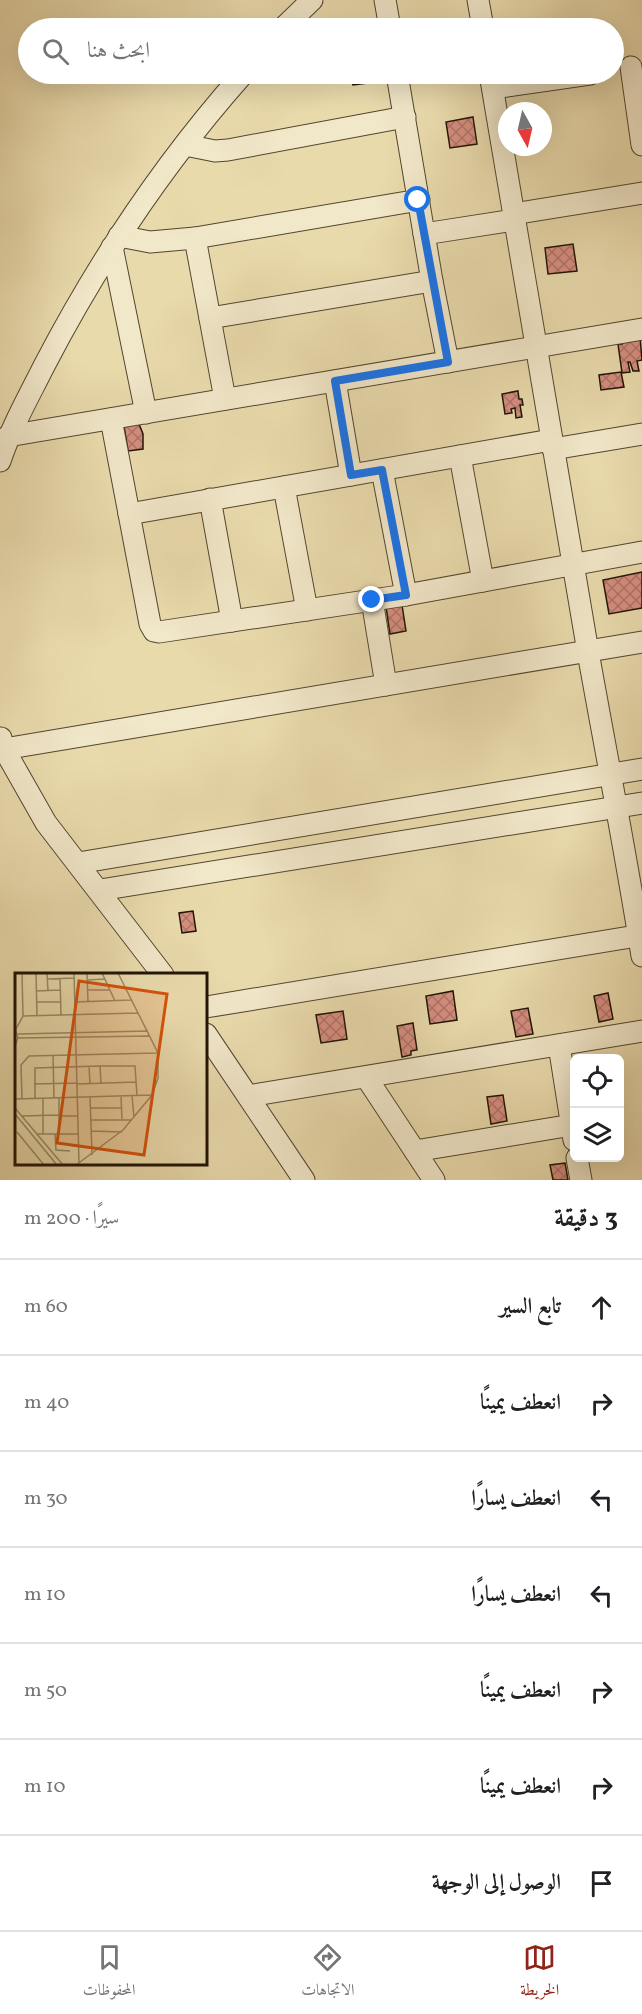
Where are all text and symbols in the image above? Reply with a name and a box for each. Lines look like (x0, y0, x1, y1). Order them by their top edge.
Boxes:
search box (18, 18, 624, 84)
icon: search (39, 35, 72, 68)
text: ابحث هنا (87, 36, 150, 67)
north arrow (498, 102, 552, 156)
route start (404, 186, 430, 212)
route end (358, 586, 384, 612)
inset map (15, 973, 207, 1165)
map controls (570, 1054, 624, 1162)
button: locate (570, 1054, 624, 1108)
button: layers (570, 1108, 624, 1162)
text: 3 دقيقة (554, 1201, 618, 1237)
text: سيرًا · 200 m (24, 1205, 119, 1233)
icon: ahead (585, 1291, 618, 1324)
text: تابع السير (499, 1292, 561, 1323)
text: 60 m (24, 1293, 68, 1321)
icon: right (585, 1387, 618, 1420)
text: انعطف يمينًا (480, 1388, 561, 1419)
text: 40 m (24, 1389, 69, 1417)
icon: left (585, 1483, 618, 1516)
text: انعطف يسارًا (471, 1484, 561, 1515)
text: 30 m (24, 1485, 68, 1513)
icon: left (585, 1579, 618, 1612)
text: انعطف يسارًا (471, 1580, 561, 1611)
text: 10 m (24, 1581, 65, 1609)
icon: right (585, 1675, 618, 1708)
text: انعطف يمينًا (480, 1676, 561, 1707)
text: 50 m (24, 1677, 67, 1705)
icon: right (585, 1771, 618, 1804)
text: انعطف يمينًا (480, 1772, 561, 1803)
text: 10 m (24, 1773, 65, 1801)
icon: arrive (585, 1867, 618, 1900)
text: الوصول إلى الوجهة (432, 1868, 561, 1899)
tab: المحفوظات (83, 1941, 136, 2005)
tab: الاتجاهات (301, 1941, 355, 2005)
tab: الخريطة (520, 1941, 559, 2005)

